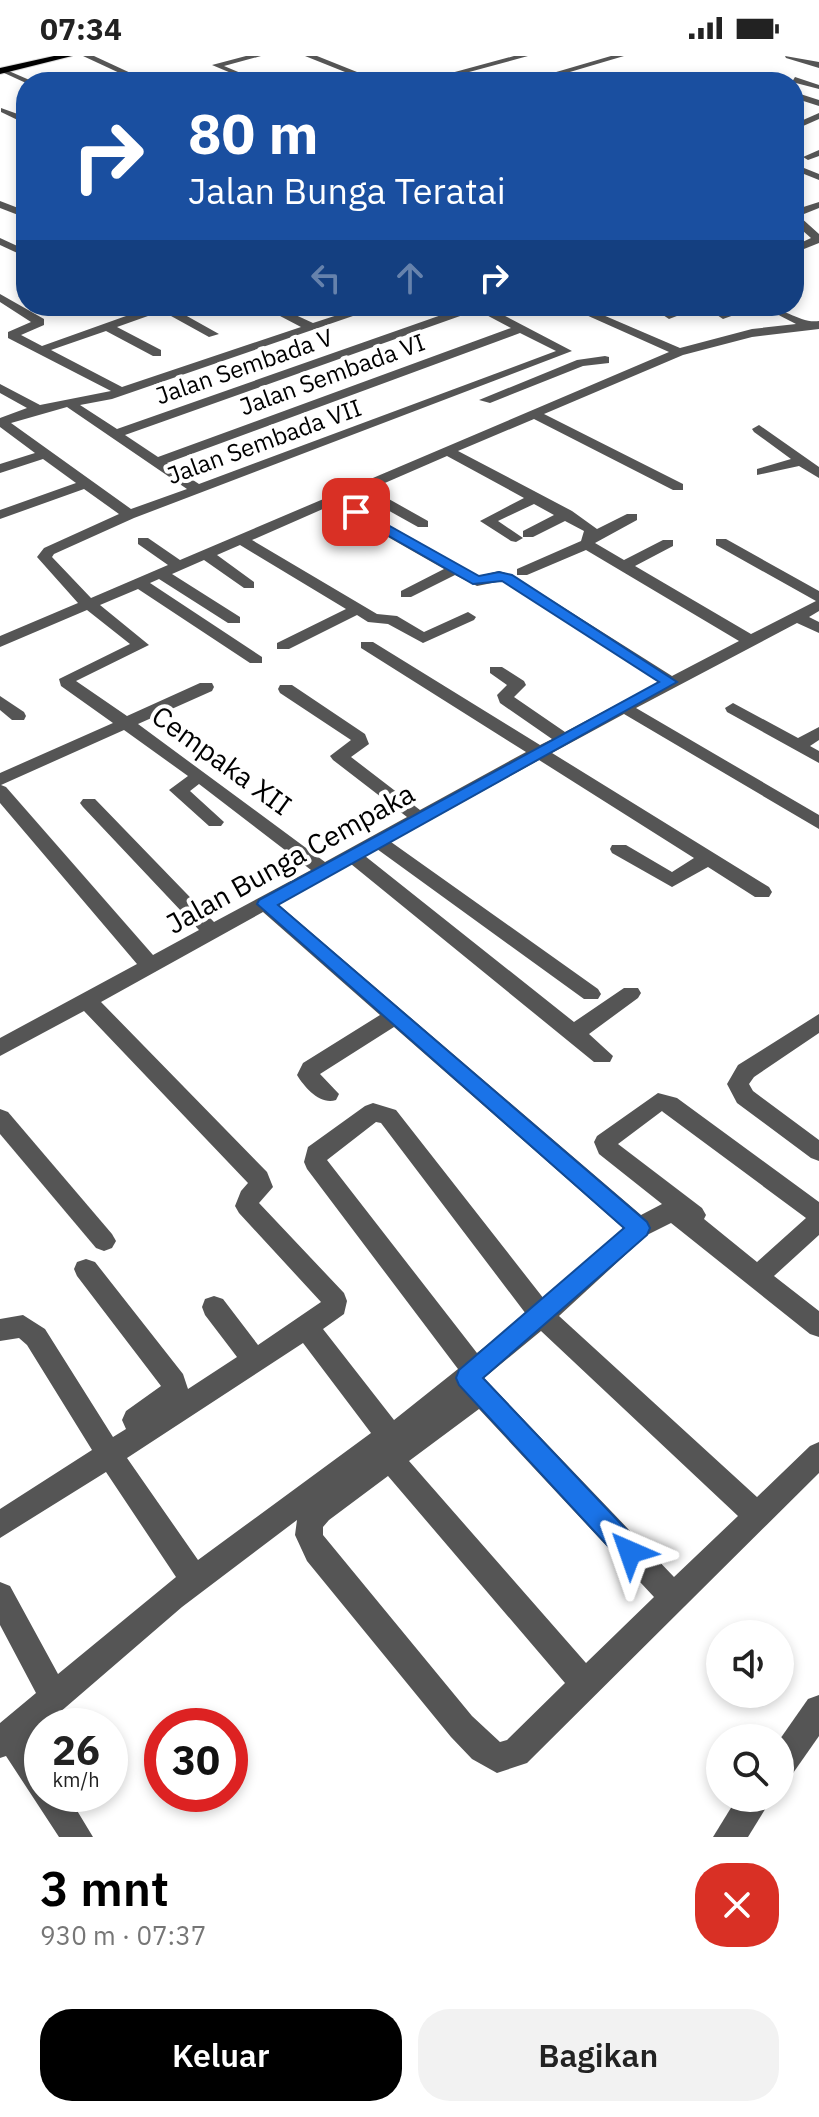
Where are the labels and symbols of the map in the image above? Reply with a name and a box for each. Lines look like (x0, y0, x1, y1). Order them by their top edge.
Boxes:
street label: Jalan Sembada V (151, 321, 337, 411)
street label: Jalan Sembada VI (235, 326, 429, 422)
street label: Jalan Sembada VII (162, 391, 366, 491)
pin (322, 478, 390, 546)
street label: Cempaka XII (145, 697, 299, 823)
street label: Jalan Bunga Cempaka (159, 774, 421, 942)
position arrow (588, 1510, 672, 1594)
speed limit sign: 30 (144, 1708, 248, 1812)

